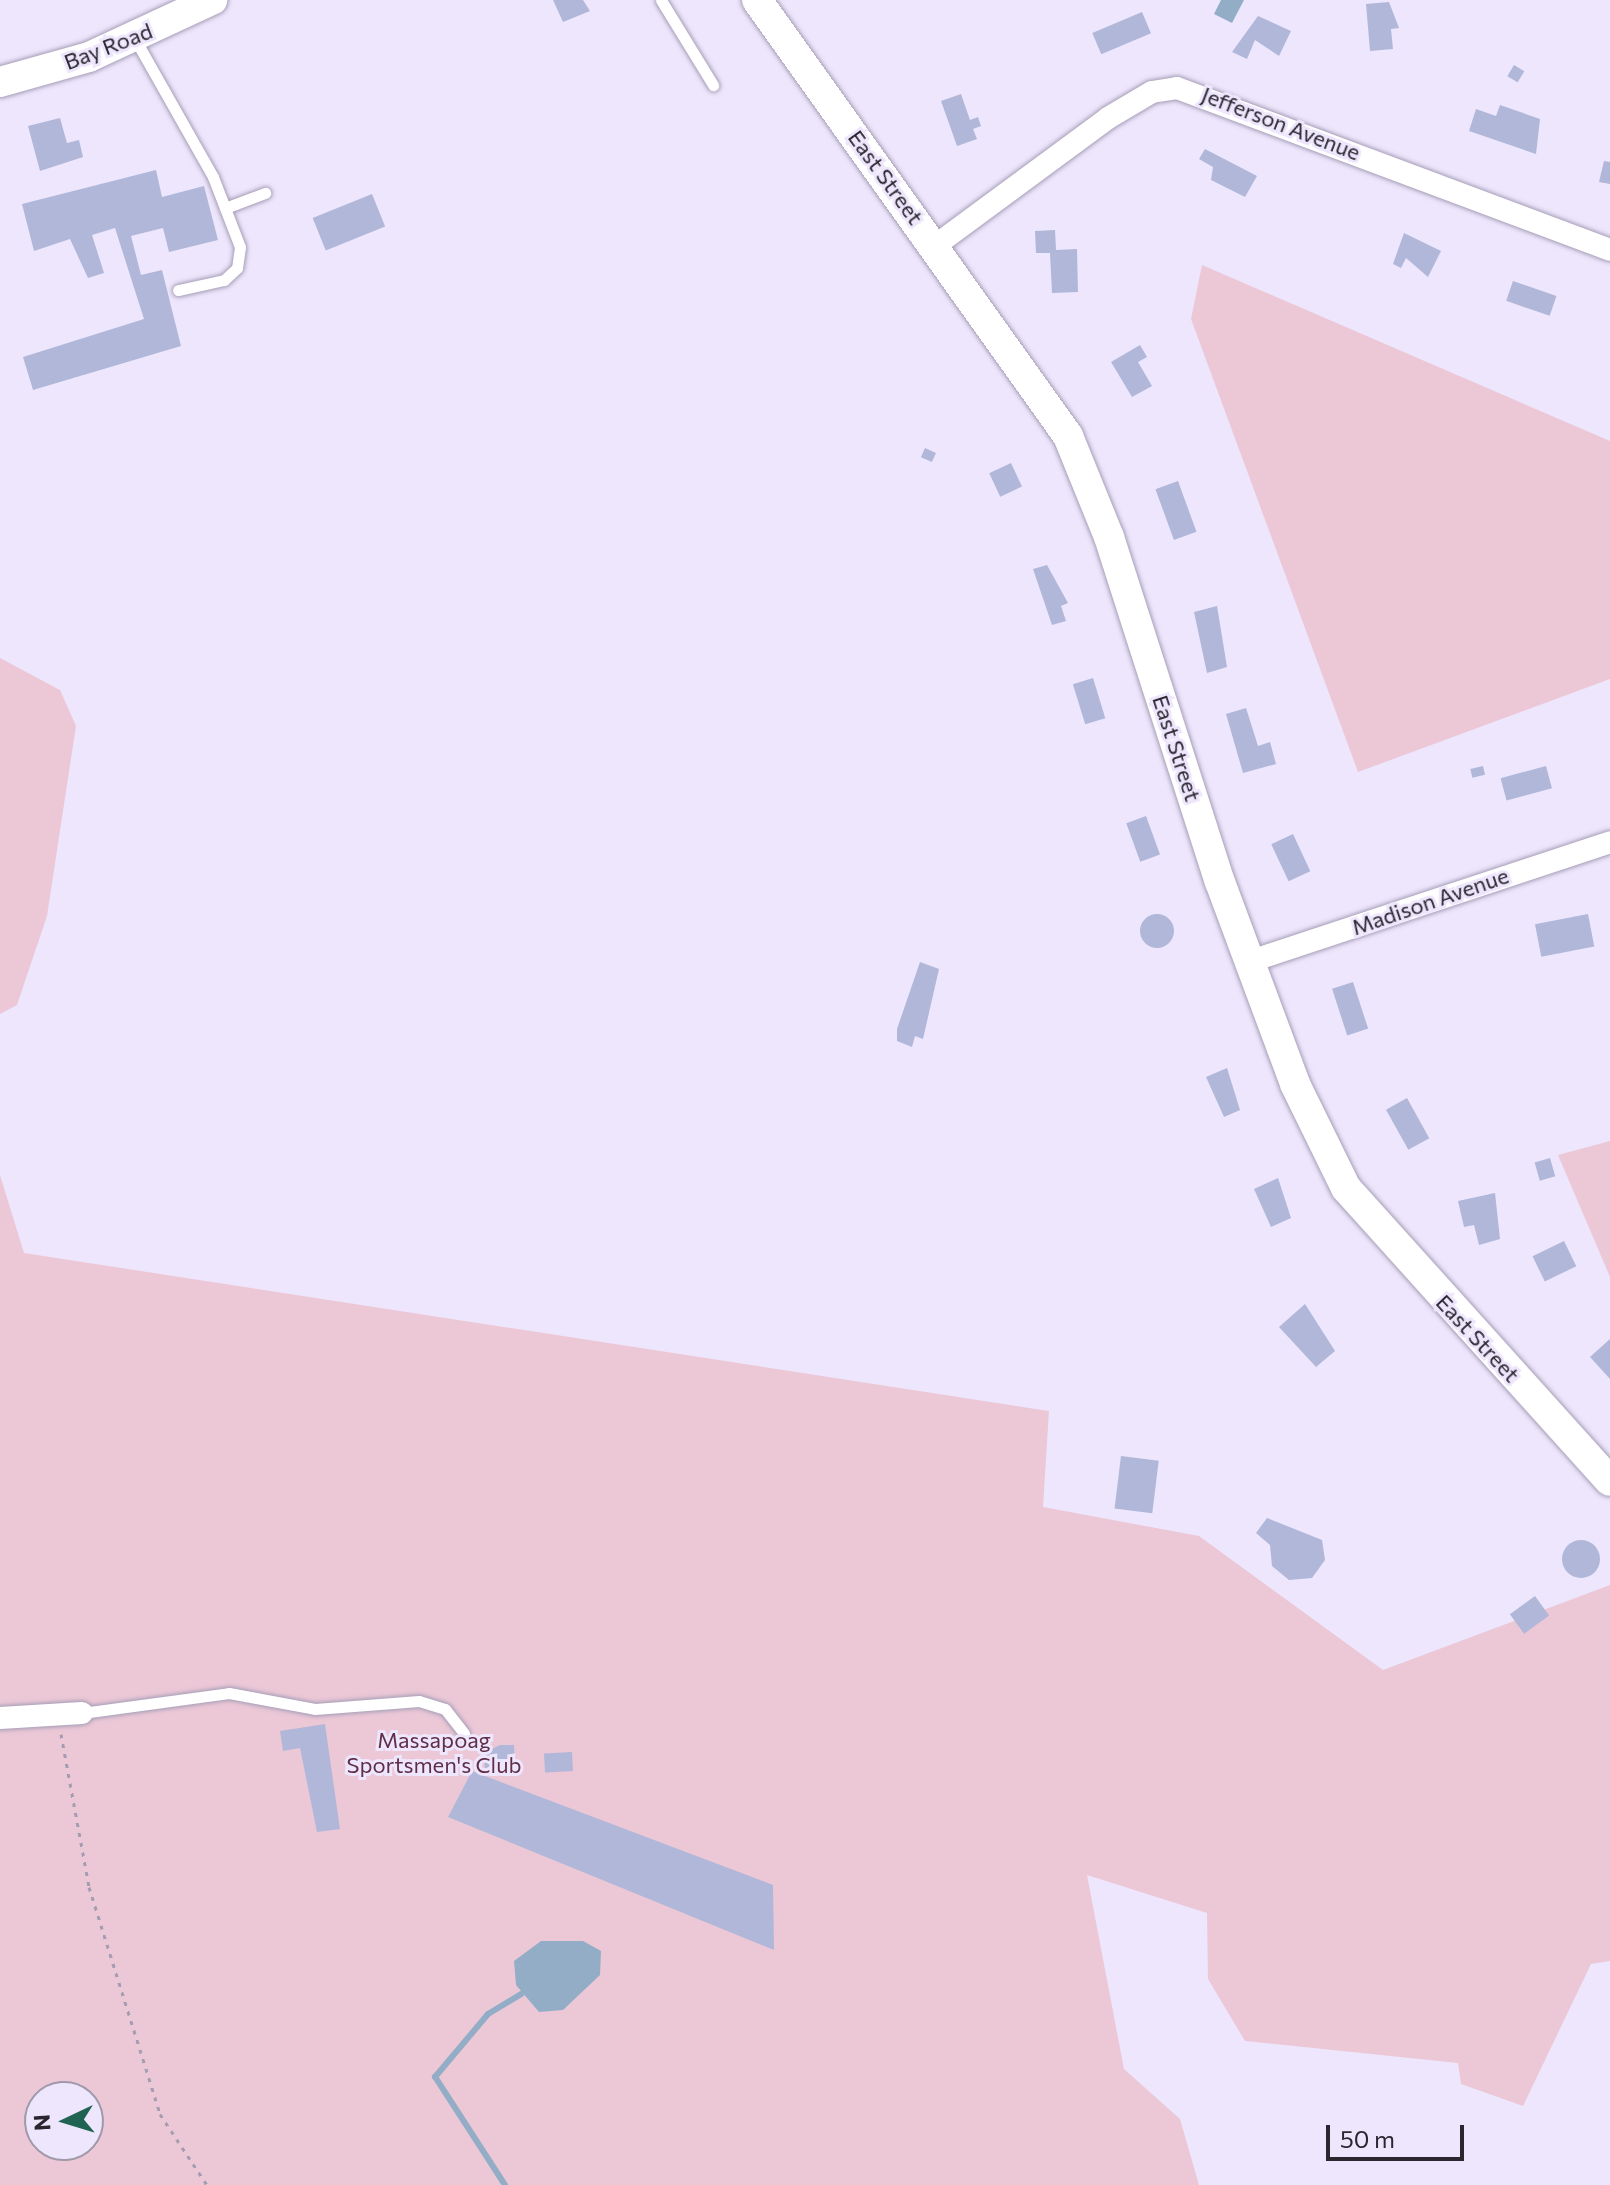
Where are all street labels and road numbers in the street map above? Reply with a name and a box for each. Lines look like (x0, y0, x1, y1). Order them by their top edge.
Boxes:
street label: Bay Road (60, 17, 156, 75)
street label: Jefferson Avenue (1198, 81, 1364, 165)
street label: East Street (843, 125, 929, 229)
street label: East Street (1147, 692, 1207, 804)
street label: Madison Avenue (1348, 862, 1512, 940)
street label: East Street (1431, 1289, 1525, 1387)

